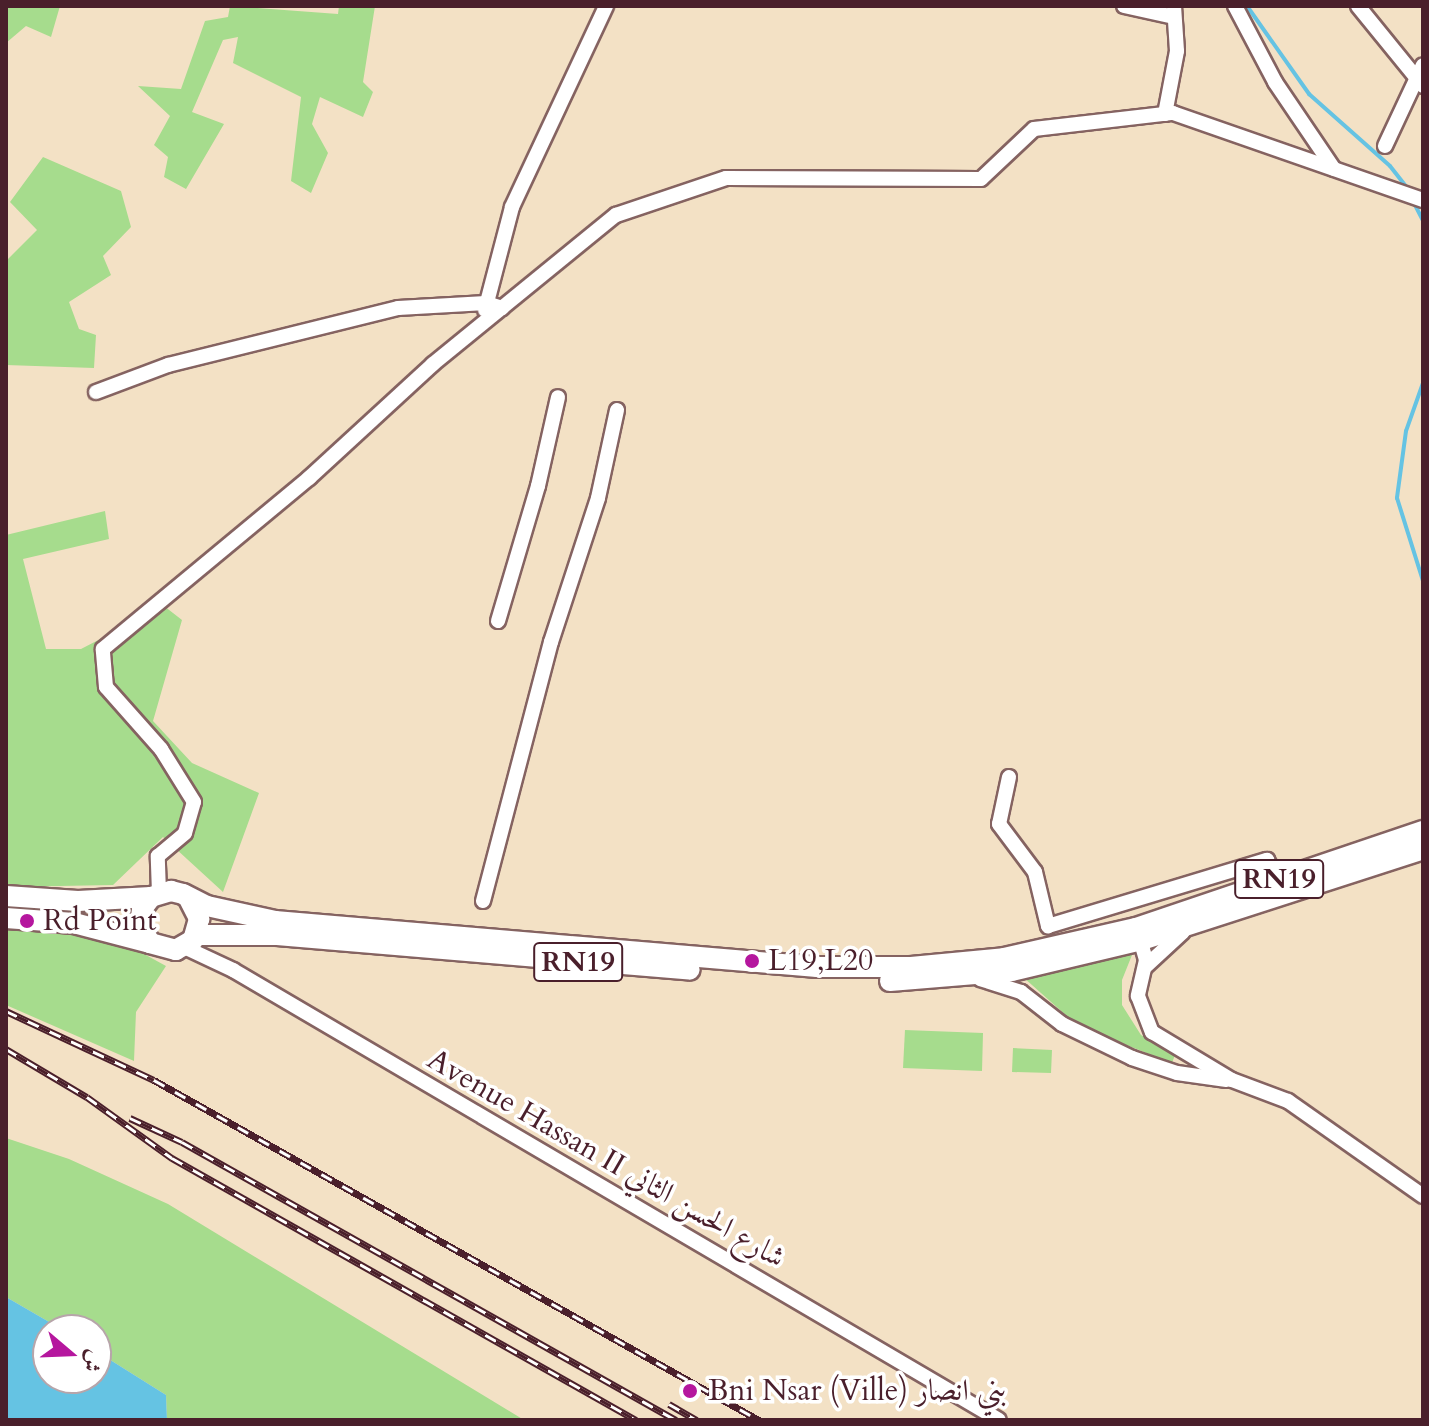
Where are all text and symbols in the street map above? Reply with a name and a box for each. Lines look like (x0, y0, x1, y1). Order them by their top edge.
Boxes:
road number: RN19 (1233, 855, 1325, 903)
place label: Rd Point (43, 903, 157, 939)
marker: Rd Point (18, 912, 36, 930)
road number: RN19 (532, 938, 624, 986)
place label: L19,L20 (768, 943, 873, 979)
marker: L19,L20 (743, 952, 761, 970)
street label: Avenue Hassan II شارع الحسن الثاني (421, 1042, 791, 1276)
north arrow (32, 1314, 112, 1394)
text: ش (75, 1346, 111, 1376)
place label: Bni Nsar (Ville) بني انصار (708, 1373, 1007, 1409)
marker: Bni Nsar (Ville) بني انصار (679, 1380, 701, 1402)

